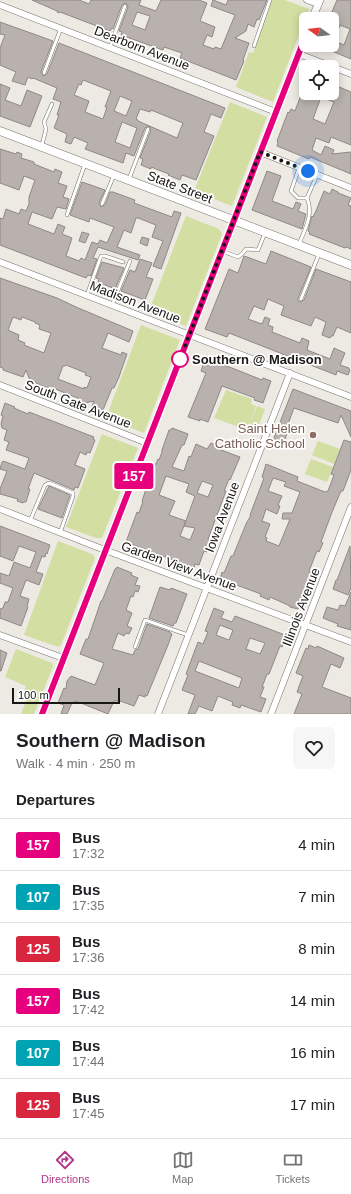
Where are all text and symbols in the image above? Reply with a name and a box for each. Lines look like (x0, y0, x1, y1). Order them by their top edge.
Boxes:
north arrow (299, 12, 339, 52)
map controls (299, 12, 339, 100)
street label: Dearborn Avenue (92, 23, 192, 73)
button: locate (299, 60, 339, 100)
your location (298, 161, 318, 181)
street label: State Street (145, 168, 215, 206)
street label: Madison Avenue (88, 278, 182, 326)
marker: Southern @ Madison (171, 350, 189, 368)
place label: Southern @ Madison (192, 352, 322, 367)
street label: South Gate Avenue (23, 377, 133, 431)
place label: Saint Helen Catholic School (215, 421, 305, 451)
marker: Saint Helen Catholic School (308, 430, 318, 440)
line badge: 157 (111, 463, 157, 489)
text: 157 (122, 468, 146, 484)
street label: Iowa Avenue (202, 480, 242, 554)
street label: Garden View Avenue (119, 538, 239, 594)
street label: Illinois Avenue (279, 566, 323, 648)
scale bar (12, 686, 120, 705)
text: 100 m (18, 689, 49, 701)
button: heart (293, 727, 335, 769)
text: Southern @ Madison (16, 730, 206, 751)
text: Walk · 4 min · 250 m (16, 756, 135, 771)
text: Departures (16, 791, 95, 808)
text: Bus (72, 829, 100, 846)
text: 4 min (298, 836, 335, 853)
text: 157 (26, 837, 50, 853)
text: 17:32 (72, 846, 105, 861)
text: Bus (72, 881, 100, 898)
text: 7 min (298, 888, 335, 905)
text: 107 (26, 889, 50, 905)
text: 17:35 (72, 898, 105, 913)
text: Bus (72, 933, 100, 950)
text: 8 min (298, 940, 335, 957)
text: 125 (26, 941, 50, 957)
text: 17:36 (72, 950, 105, 965)
text: Bus (72, 985, 100, 1002)
text: 14 min (290, 992, 335, 1009)
text: 157 (26, 993, 50, 1009)
text: 17:42 (72, 1002, 105, 1017)
text: Bus (72, 1037, 100, 1054)
text: 16 min (290, 1044, 335, 1061)
text: 107 (26, 1045, 50, 1061)
text: 17:44 (72, 1054, 105, 1069)
text: Bus (72, 1089, 100, 1106)
text: 17 min (290, 1096, 335, 1113)
text: 125 (26, 1097, 50, 1113)
text: 17:45 (72, 1106, 105, 1121)
tab: Directions (41, 1149, 90, 1185)
tab: Map (172, 1149, 194, 1185)
tab: Tickets (276, 1149, 310, 1185)

